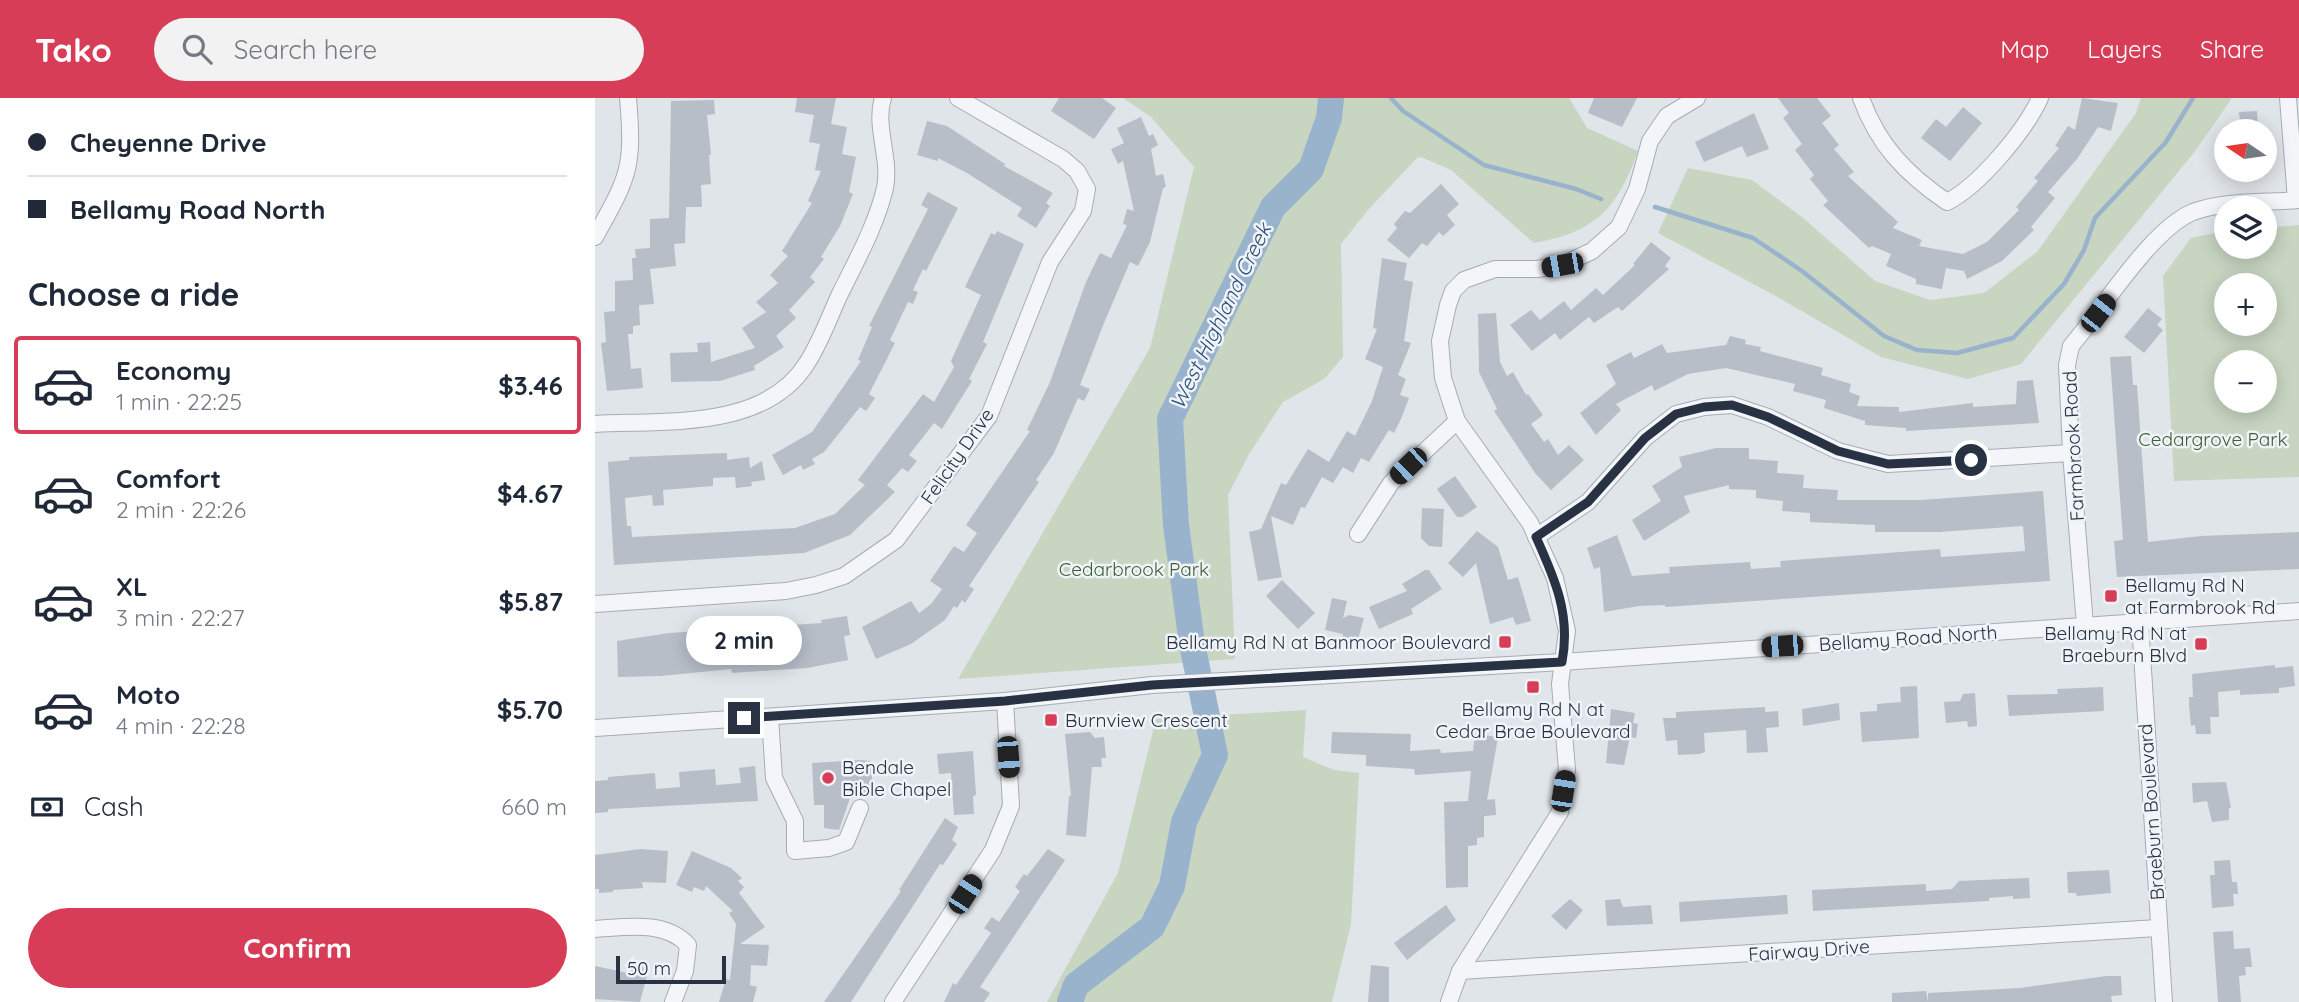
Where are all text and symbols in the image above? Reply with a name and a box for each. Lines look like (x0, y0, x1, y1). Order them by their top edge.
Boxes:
search box (154, 18, 644, 81)
text: Tako (35, 29, 112, 70)
icon: search (178, 30, 216, 68)
text: Search here (234, 33, 377, 66)
text: Map (2000, 34, 2049, 64)
text: Layers (2087, 34, 2162, 64)
text: Share (2200, 34, 2264, 64)
north arrow (2214, 119, 2277, 182)
map controls (2214, 119, 2277, 413)
text: Cheyenne Drive (70, 126, 267, 159)
text: Bellamy Road North (70, 193, 325, 226)
button: layers (2214, 196, 2277, 259)
water label: West Highland Creek (1164, 217, 1277, 413)
car (1540, 251, 1585, 279)
button: + (2214, 273, 2277, 336)
text: Choose a ride (28, 274, 240, 314)
car (2077, 290, 2120, 336)
button: − (2214, 350, 2277, 413)
icon: car (32, 354, 95, 417)
text: Economy (116, 354, 231, 387)
text: $3.46 (498, 369, 563, 402)
street label: Farmbrook Road (2057, 370, 2089, 522)
text: 1 min · 22:25 (116, 387, 242, 416)
street label: Felicity Drive (915, 403, 999, 509)
park label: Cedargrove Park (2138, 427, 2288, 451)
car (1386, 444, 1431, 488)
route start (1955, 444, 1987, 476)
icon: car (32, 462, 95, 525)
text: Comfort (116, 462, 221, 495)
text: $4.67 (497, 477, 563, 510)
text: 2 min · 22:26 (116, 495, 246, 524)
park label: Cedarbrook Park (1059, 557, 1209, 581)
icon: car (32, 570, 95, 633)
text: XL (116, 570, 148, 603)
place label: Bellamy Rd N at Farmbrook Rd (2125, 573, 2276, 619)
text: $5.87 (499, 585, 563, 618)
marker: Bellamy Rd N at Farmbrook Rd (2103, 588, 2119, 604)
text: 3 min · 22:27 (116, 603, 244, 632)
callout: 2 min (686, 616, 802, 666)
street label: Bellamy Road North (1818, 620, 1998, 656)
place label: Bellamy Rd N at Braeburn Blvd (2044, 621, 2187, 667)
text: 2 min (714, 626, 774, 655)
place label: Bellamy Rd N at Banmoor Boulevard (1166, 630, 1491, 654)
marker: Bellamy Rd N at Banmoor Boulevard (1497, 634, 1513, 650)
car (1761, 634, 1804, 658)
marker: Bellamy Rd N at Braeburn Blvd (2193, 636, 2209, 652)
icon: car (32, 678, 95, 741)
text: Moto (116, 678, 180, 711)
marker: Bellamy Rd N at Cedar Brae Boulevard (1525, 679, 1541, 695)
text: $5.70 (497, 693, 563, 726)
place label: Bellamy Rd N at Cedar Brae Boulevard (1436, 697, 1630, 743)
route end (728, 702, 760, 734)
place label: Burnview Crescent (1065, 708, 1228, 732)
text: 4 min · 22:28 (116, 711, 246, 740)
marker: Burnview Crescent (1043, 712, 1059, 728)
street label: Braeburn Boulevard (2133, 723, 2169, 901)
car (997, 735, 1020, 779)
place label: Bendale Bible Chapel (842, 755, 951, 801)
car (1550, 769, 1577, 813)
marker: Bendale Bible Chapel (820, 770, 836, 786)
icon: cash (28, 788, 66, 826)
text: Cash (84, 790, 144, 823)
text: 660 m (501, 792, 567, 821)
car (945, 871, 986, 917)
button: Confirm (28, 908, 567, 988)
street label: Fairway Drive (1747, 934, 1871, 966)
scale bar (616, 953, 726, 985)
text: 50 m (627, 956, 671, 980)

